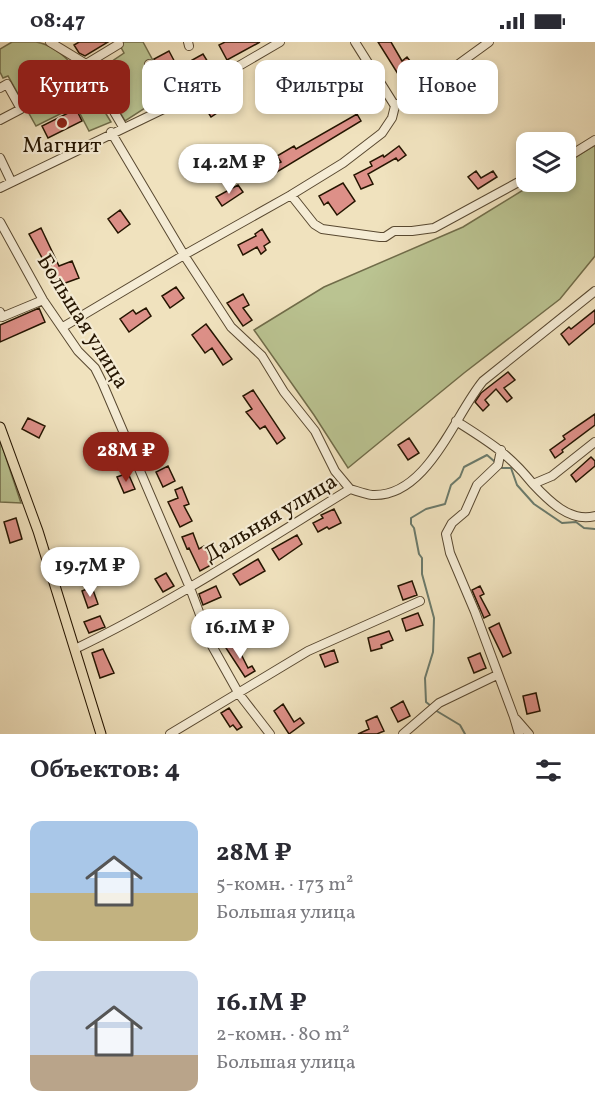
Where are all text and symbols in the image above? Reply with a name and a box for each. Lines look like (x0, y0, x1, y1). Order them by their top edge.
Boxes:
text: 08:47 (30, 6, 85, 37)
chip: Купить (18, 60, 130, 114)
chip: Снять (142, 60, 243, 114)
chip: Фильтры (255, 60, 385, 114)
chip: Новое (397, 60, 498, 114)
marker: Магнит (55, 116, 69, 130)
place label: Магнит (23, 131, 101, 162)
map controls (516, 132, 576, 192)
button: layers (516, 132, 576, 192)
pin: 14.2M ₽ (174, 144, 284, 195)
text: 14.2M ₽ (192, 149, 266, 177)
street label: Большая улица (28, 249, 136, 395)
pin: 28M ₽ (84, 432, 168, 483)
text: 28M ₽ (97, 437, 155, 465)
street label: Дальняя улица (198, 467, 344, 571)
pin: 19.7M ₽ (35, 547, 145, 598)
text: 19.7M ₽ (55, 552, 125, 580)
pin: 16.1M ₽ (185, 609, 295, 660)
text: 16.1M ₽ (205, 614, 275, 642)
text: Объектов: 4 (30, 752, 180, 788)
icon: filters (532, 754, 565, 787)
text: 28M ₽ (216, 835, 292, 871)
icon: home (78, 845, 150, 917)
text: 5-комн. · 173 m² (216, 871, 353, 899)
text: Большая улица (216, 899, 356, 927)
text: 16.1M ₽ (216, 985, 307, 1021)
icon: home (78, 995, 150, 1067)
text: 2-комн. · 80 m² (216, 1021, 350, 1049)
text: Большая улица (216, 1049, 356, 1077)

